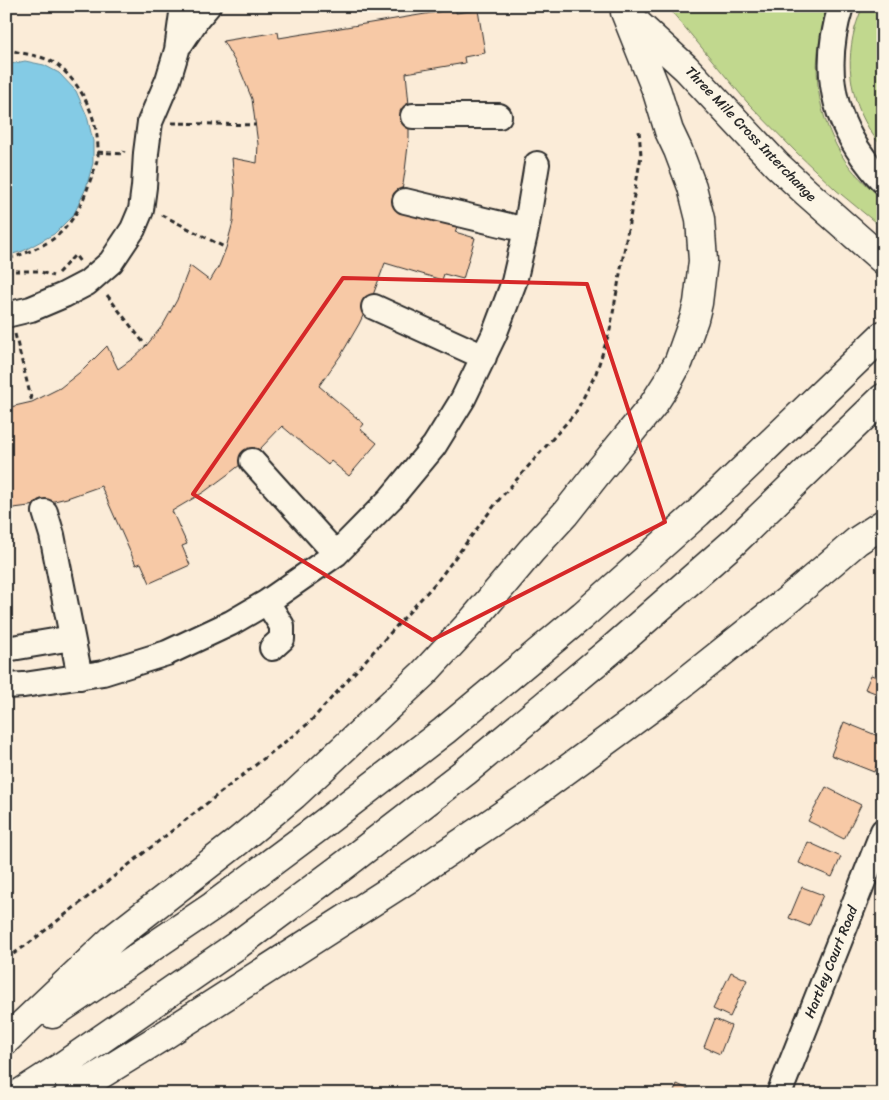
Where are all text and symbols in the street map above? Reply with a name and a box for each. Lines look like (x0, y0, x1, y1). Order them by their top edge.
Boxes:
street label: Three Mile Cross Interchange (679, 60, 823, 208)
street label: Hartley Court Road (797, 901, 866, 1022)

